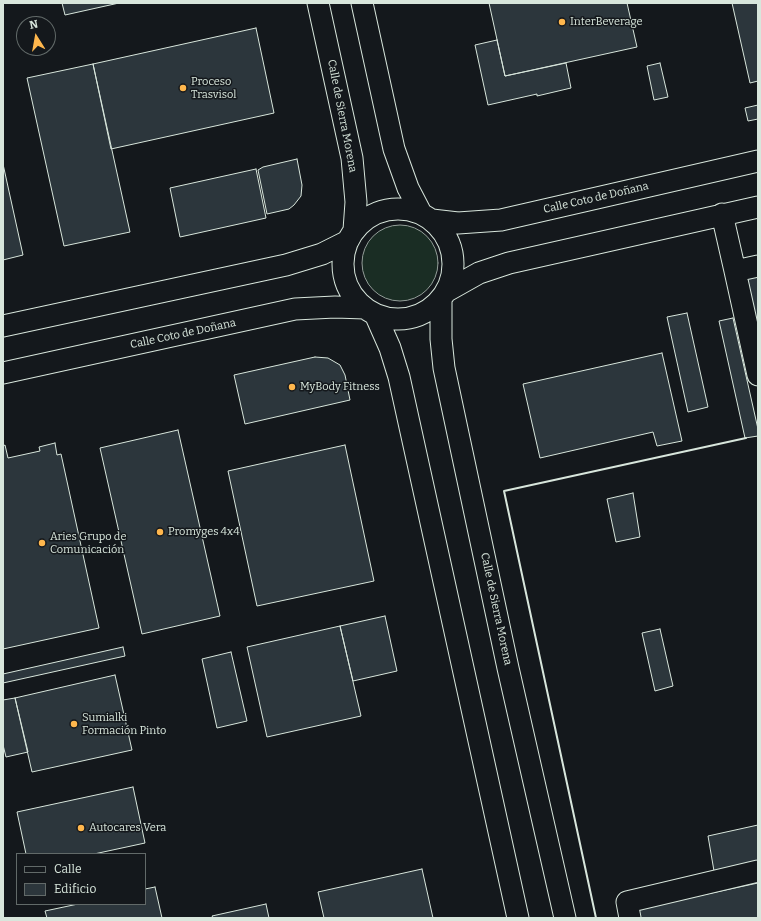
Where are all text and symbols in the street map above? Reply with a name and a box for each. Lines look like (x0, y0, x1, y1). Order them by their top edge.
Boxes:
place label: InterBeverage (570, 15, 642, 29)
north arrow (16, 16, 56, 56)
marker: InterBeverage (557, 17, 567, 27)
text: N (28, 18, 39, 32)
street label: Calle de Sierra Morena (325, 58, 359, 174)
place label: Proceso Trasvisol (191, 75, 237, 101)
marker: Proceso Trasvisol (178, 83, 188, 93)
street label: Calle Coto de Doñana (542, 179, 650, 217)
street label: Calle Coto de Doñana (129, 316, 237, 352)
place label: MyBody Fitness (300, 380, 380, 394)
marker: MyBody Fitness (287, 382, 297, 392)
place label: Promyges 4x4 (168, 525, 240, 539)
marker: Promyges 4x4 (155, 527, 165, 537)
place label: Aries Grupo de Comunicación (50, 530, 126, 556)
marker: Aries Grupo de Comunicación (37, 538, 47, 548)
street label: Calle de Sierra Morena (478, 552, 514, 666)
place label: Sumialki Formación Pinto (82, 711, 166, 737)
marker: Sumialki Formación Pinto (69, 719, 79, 729)
place label: Autocares Vera (89, 821, 166, 835)
marker: Autocares Vera (76, 823, 86, 833)
legend (16, 853, 146, 905)
text: Calle (54, 862, 82, 876)
text: Edificio (54, 882, 96, 896)

